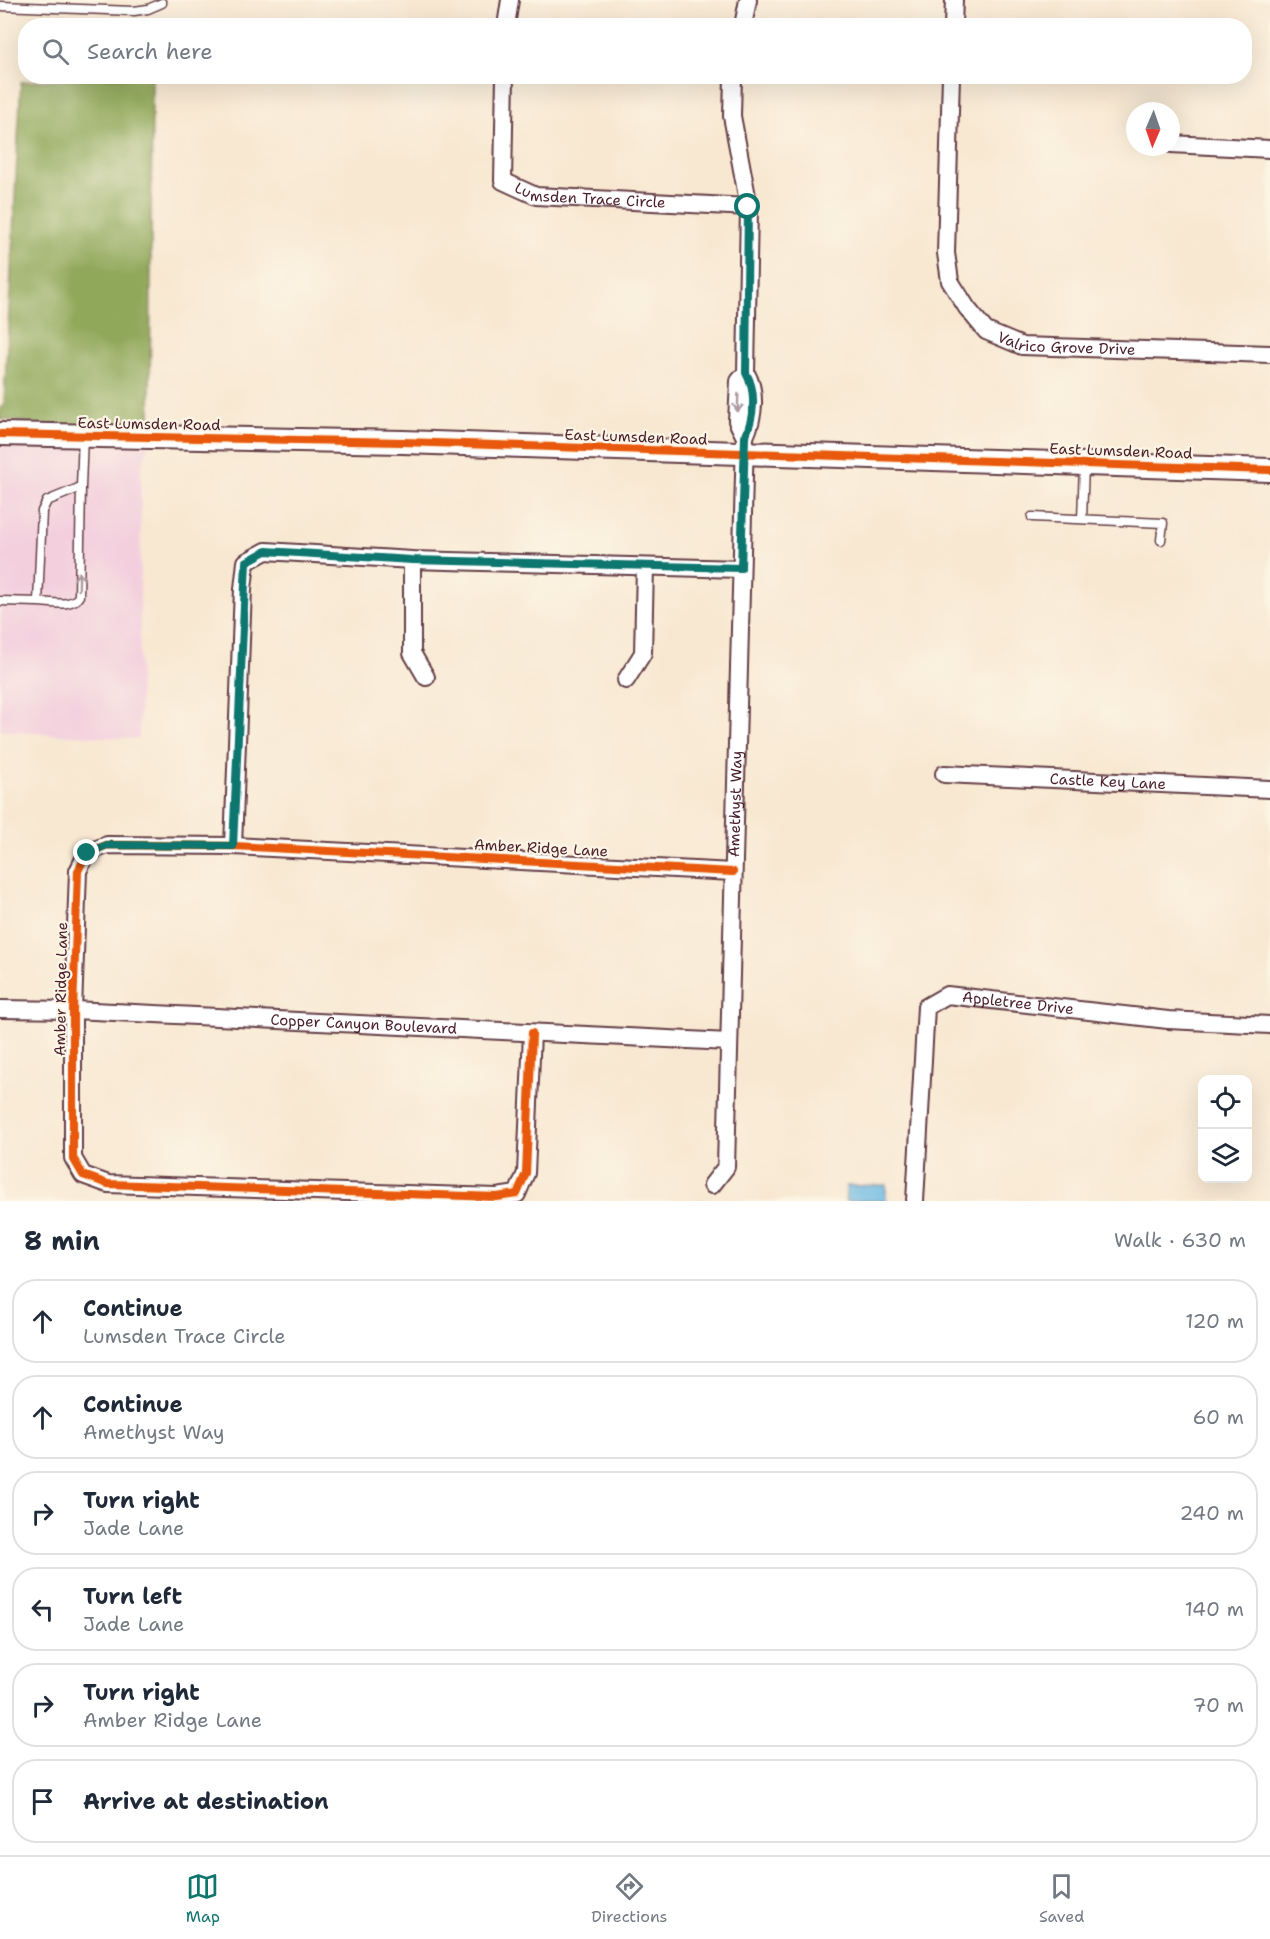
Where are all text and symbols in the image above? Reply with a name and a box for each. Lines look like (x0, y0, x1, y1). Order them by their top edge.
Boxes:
search box (18, 18, 1252, 84)
icon: search (39, 35, 72, 68)
text: Search here (87, 37, 213, 66)
north arrow (1126, 102, 1180, 156)
street label: Lumsden Trace Circle (512, 178, 666, 213)
route start (734, 193, 760, 219)
street label: Valrico Grove Drive (994, 327, 1136, 360)
one-way arrow (732, 393, 743, 413)
street label: East Lumsden Road (77, 413, 221, 435)
street label: East Lumsden Road (564, 425, 708, 450)
street label: East Lumsden Road (1049, 439, 1193, 464)
one-way arrow (73, 572, 85, 592)
street label: Amethyst Way (724, 751, 747, 857)
street label: Castle Key Lane (1049, 769, 1166, 794)
street label: Amber Ridge Lane (473, 834, 609, 862)
route end (73, 839, 99, 865)
street label: Amber Ridge Lane (50, 922, 72, 1056)
street label: Appletree Drive (961, 987, 1075, 1019)
street label: Copper Canyon Boulevard (270, 1010, 458, 1039)
map controls (1198, 1075, 1252, 1183)
button: locate (1198, 1075, 1252, 1129)
button: layers (1198, 1129, 1252, 1183)
text: 8 min (24, 1223, 100, 1258)
text: Walk · 630 m (1114, 1227, 1246, 1253)
text: Continue (83, 1294, 183, 1323)
icon: ahead (26, 1305, 59, 1338)
text: 120 m (1185, 1308, 1244, 1334)
text: Lumsden Trace Circle (83, 1323, 286, 1349)
text: Continue (83, 1390, 183, 1419)
icon: ahead (26, 1401, 59, 1434)
text: 60 m (1192, 1404, 1244, 1430)
text: Amethyst Way (83, 1419, 225, 1445)
text: Turn right (83, 1486, 200, 1515)
icon: right (26, 1497, 59, 1530)
text: 240 m (1179, 1500, 1244, 1526)
text: Jade Lane (83, 1515, 184, 1541)
text: Turn left (83, 1582, 182, 1611)
icon: left (26, 1593, 59, 1626)
text: 140 m (1185, 1596, 1244, 1622)
text: Jade Lane (83, 1611, 184, 1637)
text: Turn right (83, 1678, 200, 1707)
icon: right (26, 1689, 59, 1722)
text: 70 m (1192, 1692, 1244, 1718)
text: Amber Ridge Lane (83, 1707, 262, 1733)
icon: arrive (26, 1785, 59, 1818)
text: Arrive at destination (83, 1787, 329, 1816)
tab: Map (186, 1870, 220, 1927)
tab: Directions (591, 1870, 668, 1927)
tab: Saved (1039, 1870, 1084, 1927)

